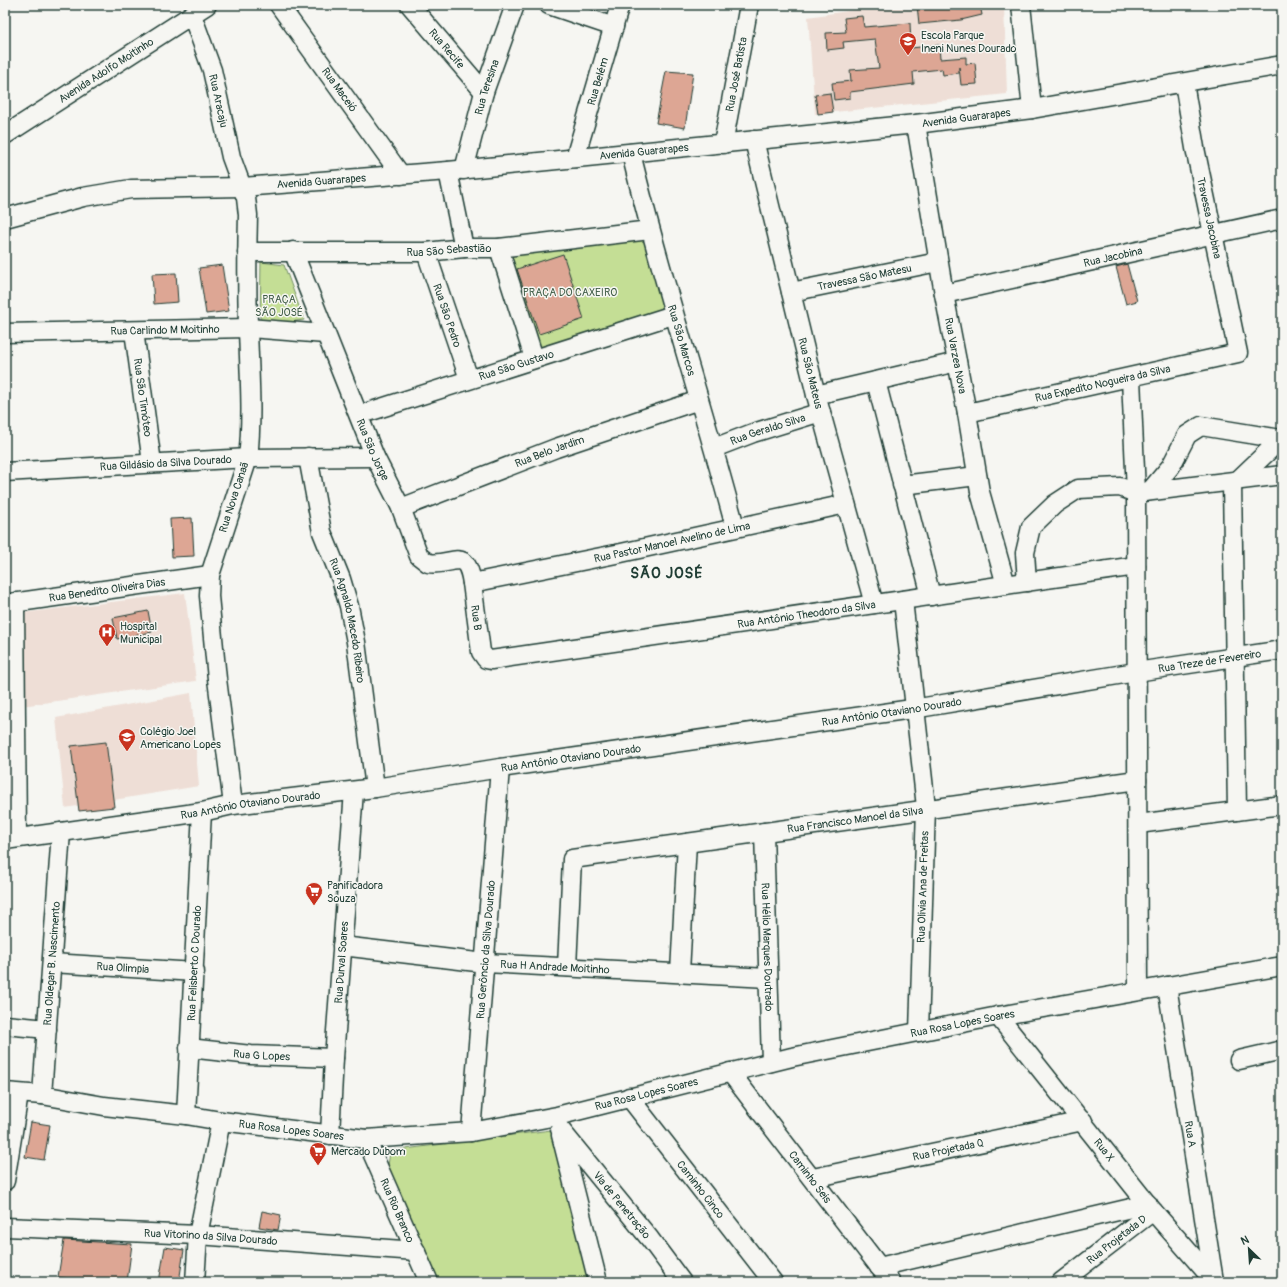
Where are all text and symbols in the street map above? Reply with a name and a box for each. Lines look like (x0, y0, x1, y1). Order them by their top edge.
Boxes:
street label: Rua Recife (426, 26, 468, 71)
place label: Escola Parque Ineni Nunes Dourado (921, 29, 1017, 55)
school or university icon: Escola Parque Ineni Nunes Dourado (898, 31, 918, 56)
street label: Avenida Adolfo Moitinho (56, 35, 156, 105)
street label: Rua José Batista (723, 36, 749, 113)
street label: Rua Belém (584, 56, 611, 107)
street label: Rua Teresina (472, 58, 502, 116)
street label: Rua Maceió (319, 65, 360, 114)
street label: Rua Aracaju (207, 73, 231, 129)
street label: Avenida Guararapes (921, 105, 1011, 130)
street label: Avenida Guararapes (599, 140, 689, 162)
street label: Avenida Guararapes (276, 171, 366, 191)
street label: Travessa Jacobina (1194, 176, 1224, 260)
street label: Rua São Sebastião (406, 242, 491, 259)
street label: Rua Jacobina (1082, 244, 1144, 269)
street label: Travessa São Matesu (816, 261, 913, 293)
street label: Rua São Pedro (431, 282, 464, 349)
park label: PRAÇA DO CAXEIRO (523, 286, 617, 299)
park label: PRAÇA SÃO JOSÉ (255, 293, 303, 319)
street label: Rua São Marcos (665, 303, 698, 377)
street label: Rua Varzea Nova (942, 316, 970, 395)
street label: Rua Carlindo M Moitinho (110, 322, 220, 337)
street label: Rua São Mateus (796, 336, 826, 410)
street label: Rua São Gustavo (477, 347, 555, 383)
street label: Rua São Timóteo (131, 357, 155, 438)
street label: Rua Expedito Nogueira da Silva (1034, 362, 1172, 404)
street label: Rua Geraldo Silva (728, 411, 807, 448)
street label: Rua São Jorge (354, 417, 393, 483)
street label: Rua Belo Jardim (513, 432, 586, 470)
street label: Rua Gildásio da Silva Dourado (99, 452, 232, 473)
street label: Rua Nova Canaã (216, 460, 252, 534)
street label: Rua Pastor Manoel Avelino de Lima (593, 519, 751, 565)
street label: Rua Agnaldo Macedo Ribeiro (327, 556, 368, 684)
district label: SÃO JOSÉ (630, 564, 704, 583)
street label: Rua Benedito Oliveira Dias (48, 575, 166, 604)
street label: Rua Antônio Theodoro da Silva (736, 598, 876, 631)
street label: Rua B (468, 604, 485, 631)
place label: Hospital Municipal (120, 620, 162, 646)
hospital icon: Hospital Municipal (97, 622, 117, 647)
street label: Rua Treze de Fevereiro (1157, 647, 1262, 675)
street label: Rua Antônio Otaviano Dourado (821, 695, 963, 728)
place label: Colégio Joel Americano Lopes (140, 725, 221, 751)
school or university icon: Colégio Joel Americano Lopes (117, 727, 137, 752)
street label: Rua Antônio Otaviano Dourado (500, 741, 642, 774)
street label: Rua Antônio Otaviano Dourado (180, 788, 321, 821)
street label: Rua Francisco Manoel da Silva (786, 803, 924, 835)
street label: Rua Olivia Ana de Freitas (915, 831, 931, 943)
place label: Panificadora Souza (327, 879, 383, 905)
street label: Rua Gerôncio da Silva Dourado (474, 880, 498, 1019)
supermarket icon: Panificadora Souza (304, 881, 324, 906)
street label: Rua Hélio Marques Doutrado (759, 882, 776, 1011)
street label: Rua Oldegar B. Nascimento (41, 901, 62, 1026)
street label: Rua Felisberto C Dourado (184, 905, 204, 1021)
street label: Rua Durval Soares (332, 921, 351, 1004)
street label: Rua H Andrade Moitinho (500, 957, 610, 976)
street label: Rua Olimpia (96, 959, 150, 976)
street label: Rua Rosa Lopes Soares (909, 1007, 1016, 1040)
street label: Rua G Lopes (233, 1047, 290, 1063)
street label: Rua Rosa Lopes Soares (593, 1074, 699, 1113)
street label: Rua Rosa Lopes Soares (238, 1117, 345, 1143)
street label: Rua A (1182, 1120, 1199, 1148)
street label: Rua Projetada Q (911, 1136, 985, 1163)
street label: Rua X (1091, 1136, 1117, 1164)
supermarket icon: Mercado Dubom (308, 1141, 328, 1166)
place label: Mercado Dubom (331, 1145, 406, 1158)
street label: Caminho Seis (786, 1148, 834, 1205)
street label: Caminho Cinco (674, 1158, 727, 1221)
street label: Via de Penetração (591, 1169, 653, 1241)
street label: Rua Rio Branco (378, 1176, 417, 1245)
street label: Rua Projetada D (1084, 1212, 1149, 1266)
street label: Rua Vitorino da Silva Dourado (144, 1226, 278, 1247)
north arrow (1229, 1229, 1269, 1269)
text: N (1239, 1233, 1252, 1248)

